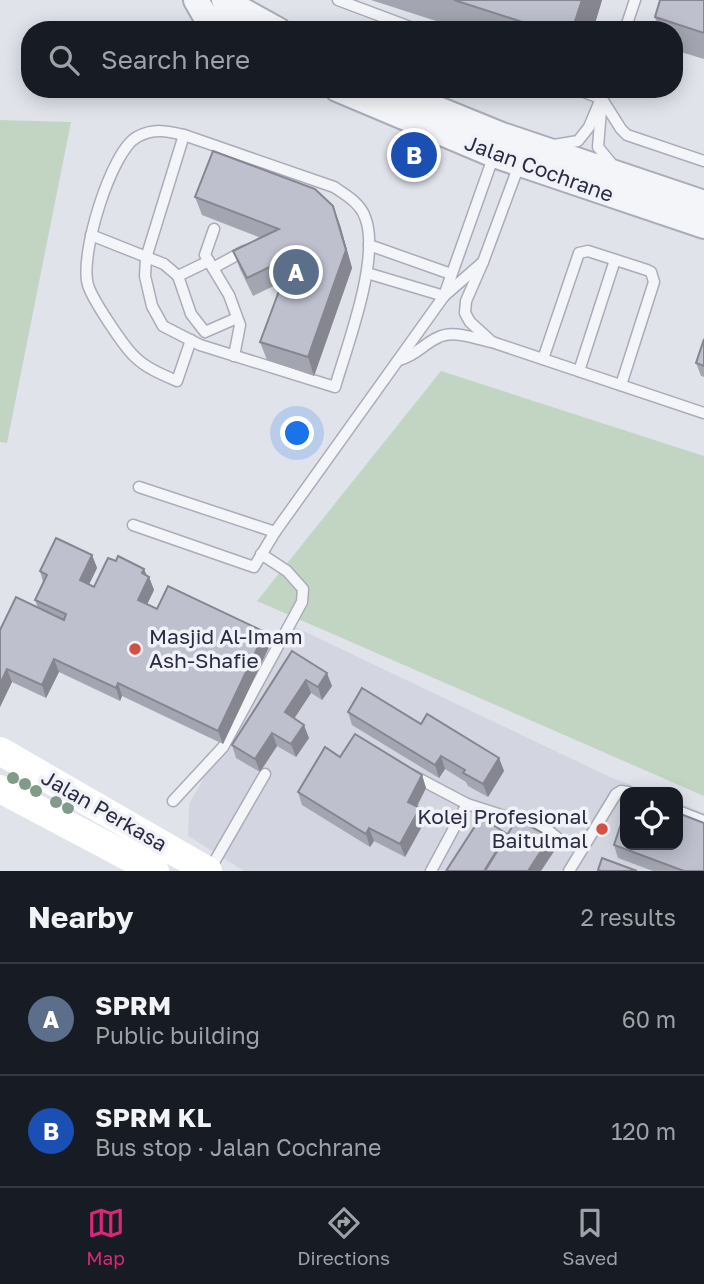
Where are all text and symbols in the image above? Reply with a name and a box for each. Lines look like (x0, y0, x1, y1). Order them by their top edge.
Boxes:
search box (21, 21, 683, 98)
icon: search (45, 41, 83, 79)
text: Search here (101, 44, 250, 75)
pin: B (391, 129, 437, 181)
street label: Jalan Cochrane (461, 129, 617, 207)
pin: A (273, 246, 319, 298)
your location (280, 416, 314, 450)
place label: Masjid Al-Imam Ash-Shafie (149, 623, 303, 673)
marker: Masjid Al-Imam Ash-Shafie (127, 641, 143, 657)
street label: Jalan Perkasa (37, 764, 172, 857)
map controls (620, 787, 683, 850)
button: locate (620, 787, 683, 850)
place label: Kolej Profesional Baitulmal (417, 803, 588, 853)
marker: Kolej Profesional Baitulmal (594, 821, 610, 837)
text: Nearby (28, 899, 133, 935)
text: 2 results (580, 903, 676, 931)
text: SPRM (95, 990, 171, 1021)
text: A (43, 1005, 59, 1033)
text: 60 m (622, 1005, 676, 1033)
text: Public building (95, 1021, 260, 1049)
text: SPRM KL (95, 1102, 211, 1133)
text: B (43, 1117, 59, 1145)
text: 120 m (611, 1117, 676, 1145)
text: Bus stop · Jalan Cochrane (95, 1133, 381, 1161)
tab: Map (86, 1204, 125, 1269)
tab: Directions (297, 1204, 390, 1269)
tab: Saved (562, 1204, 618, 1269)

